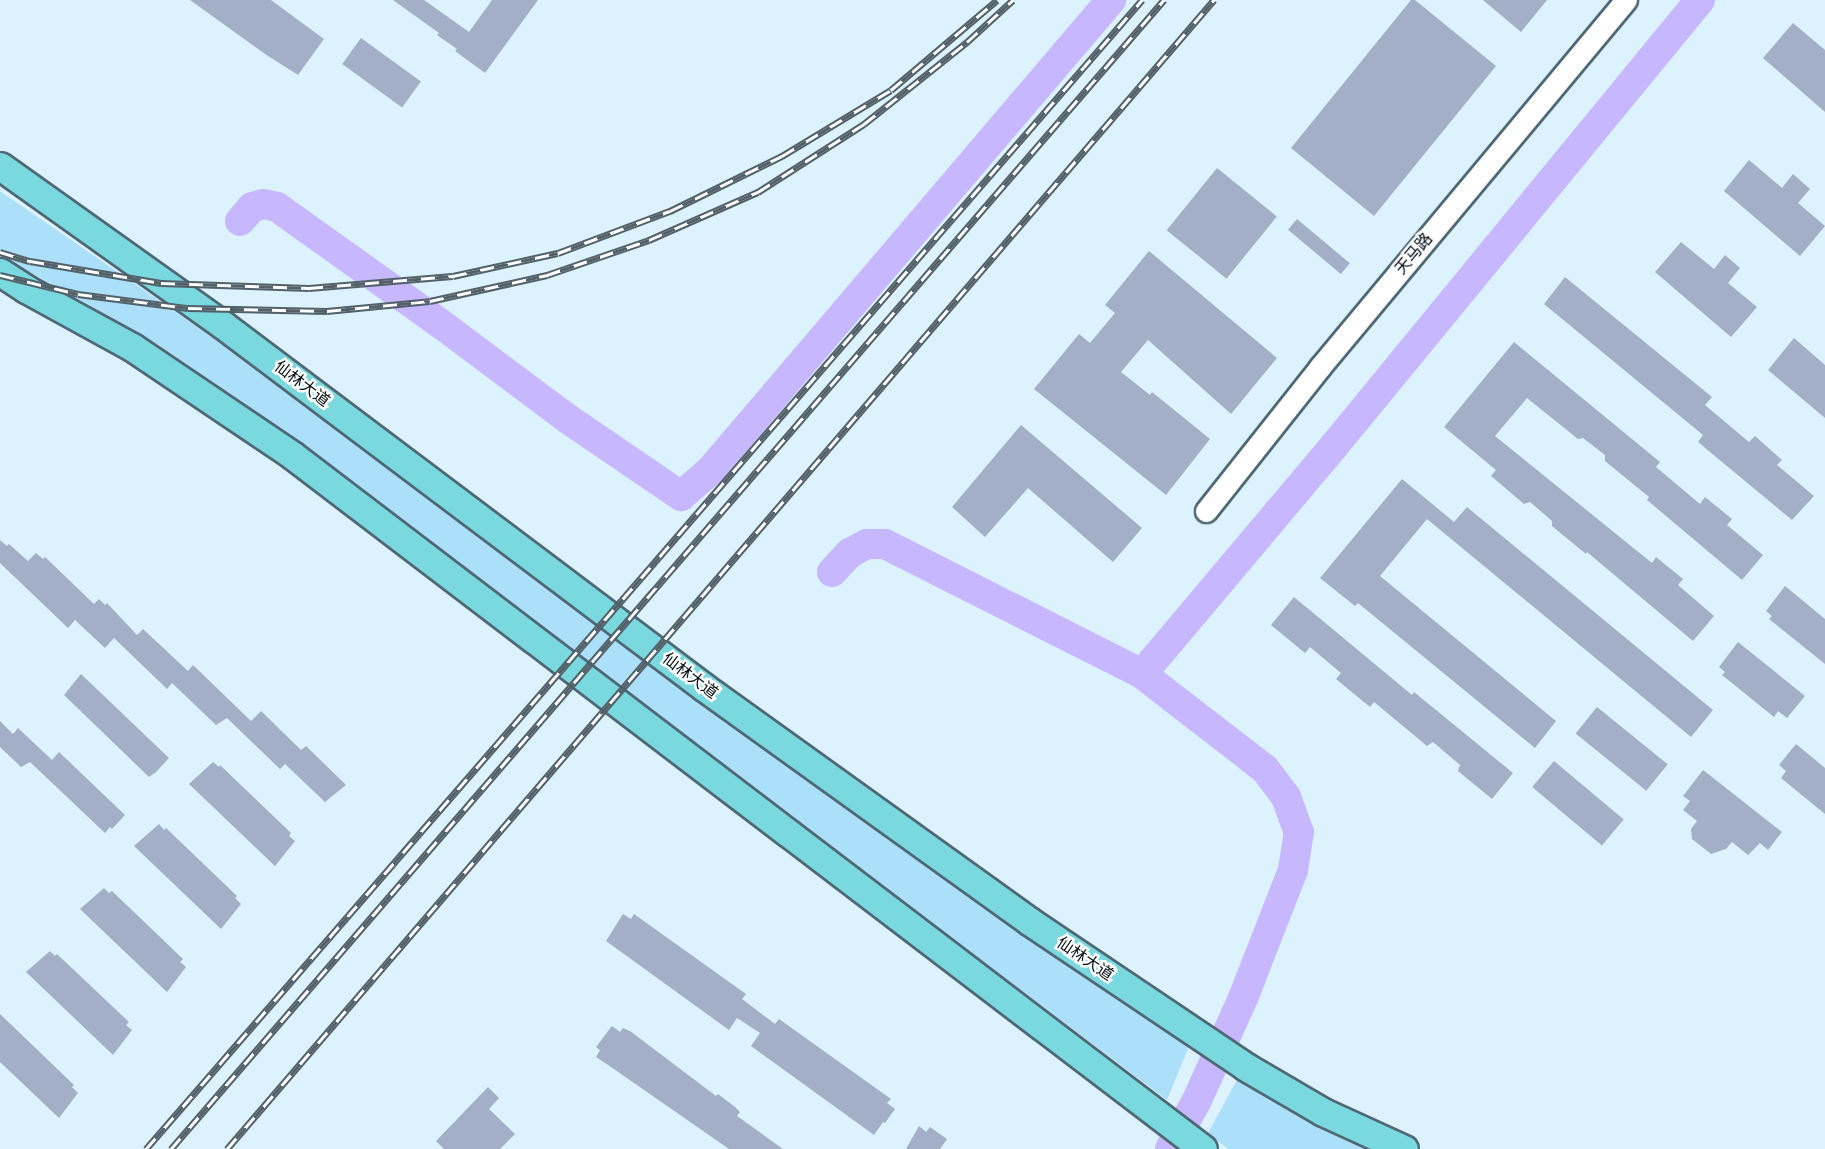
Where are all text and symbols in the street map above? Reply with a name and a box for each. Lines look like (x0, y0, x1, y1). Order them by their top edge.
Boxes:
street label: 天马路 (1391, 229, 1437, 279)
street label: 仙林大道 (271, 357, 333, 411)
street label: 仙林大道 (659, 649, 721, 703)
street label: 仙林大道 (1053, 933, 1117, 985)

